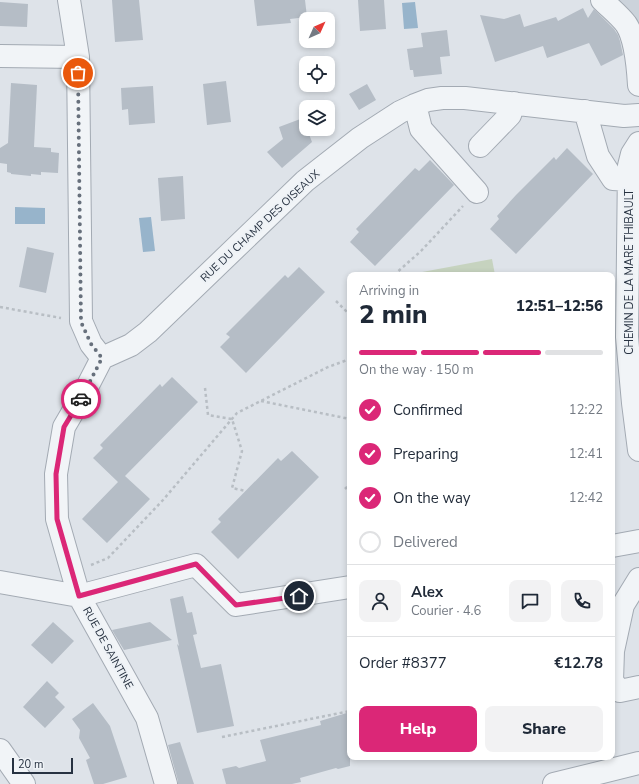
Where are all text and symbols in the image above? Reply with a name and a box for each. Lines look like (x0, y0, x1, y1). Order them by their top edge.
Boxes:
north arrow (299, 12, 335, 48)
map controls (299, 12, 335, 136)
pin (61, 56, 95, 90)
button: locate (299, 56, 335, 92)
icon: bag (67, 62, 89, 84)
button: layers (299, 100, 335, 136)
street label: RUE DU CHAMP DES OISEAUX (197, 166, 323, 285)
street label: CHEMIN DE LA MARE THIBAULT (622, 189, 637, 355)
text: Arriving in (359, 282, 419, 300)
text: 12:51–12:56 (516, 296, 603, 316)
text: 2 min (359, 297, 427, 332)
text: On the way · 150 m (359, 361, 474, 379)
courier (61, 379, 101, 419)
icon: car (70, 388, 92, 410)
icon: check (359, 399, 381, 421)
text: Confirmed (393, 400, 463, 420)
text: 12:22 (569, 401, 603, 419)
icon: check (359, 443, 381, 465)
text: Preparing (393, 444, 458, 464)
text: 12:41 (569, 445, 603, 463)
icon: check (359, 487, 381, 509)
text: On the way (393, 488, 471, 508)
text: 12:42 (569, 489, 603, 507)
text: Delivered (393, 532, 458, 552)
pin (282, 579, 316, 613)
button: person (359, 580, 401, 622)
button: chat (509, 580, 551, 622)
button: phone (561, 580, 603, 622)
text: Alex (411, 582, 443, 602)
icon: home (288, 585, 310, 607)
text: Courier · 4.6 (411, 602, 481, 620)
street label: RUE DE SAINTINE (79, 604, 137, 692)
text: Order #8377 (359, 653, 447, 673)
text: €12.78 (554, 653, 603, 673)
button: Help (359, 706, 477, 752)
button: Share (485, 706, 603, 752)
scale bar (12, 756, 73, 775)
text: 20 m (18, 757, 43, 772)

